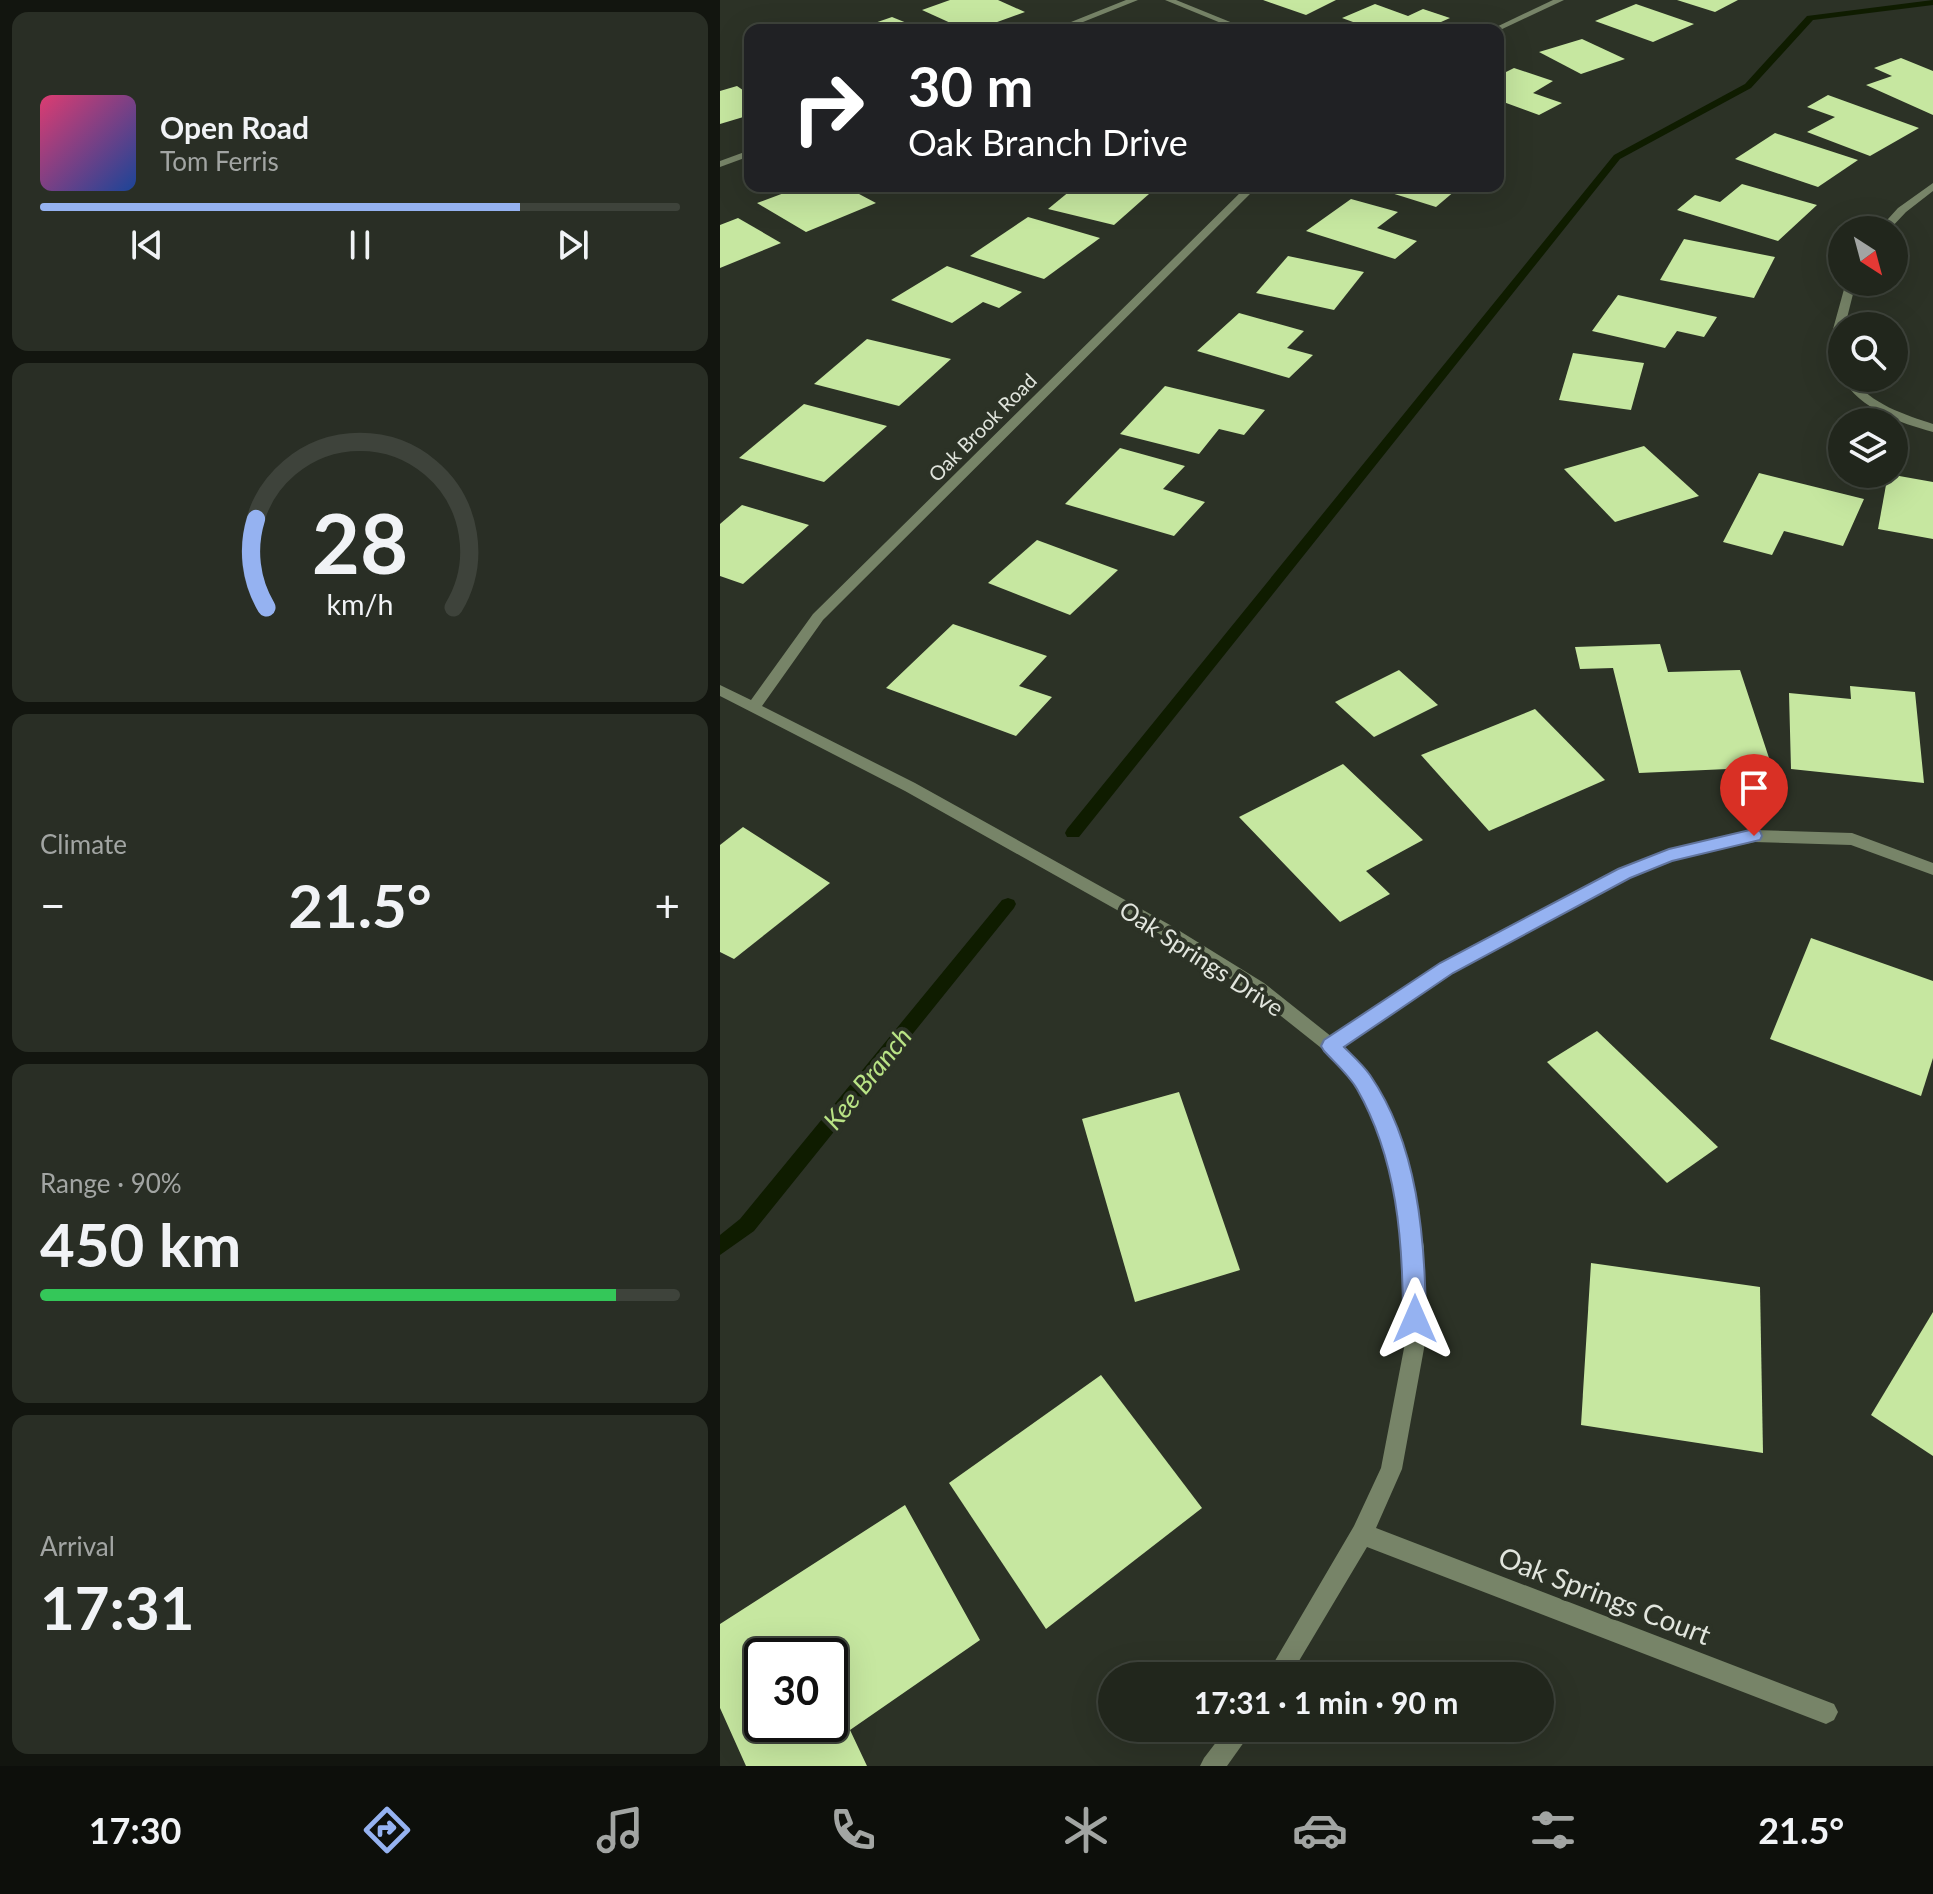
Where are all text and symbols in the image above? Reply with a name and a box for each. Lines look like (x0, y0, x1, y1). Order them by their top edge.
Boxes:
text: 30 m (908, 52, 1033, 119)
icon: right (776, 56, 880, 160)
text: Open Road (160, 109, 309, 145)
text: Oak Branch Drive (908, 120, 1188, 164)
text: Tom Ferris (160, 145, 279, 177)
north arrow (1828, 216, 1908, 296)
map controls (1828, 216, 1908, 488)
icon: previous (125, 223, 169, 267)
icon: pause (338, 223, 382, 267)
icon: next (551, 223, 595, 267)
button: search (1828, 312, 1908, 392)
street label: Oak Brook Road (923, 368, 1041, 486)
button: layers (1828, 408, 1908, 488)
text: 28 (312, 492, 408, 592)
text: km/h (327, 587, 393, 621)
pin (1720, 754, 1788, 836)
icon: arrive (1732, 766, 1776, 810)
text: Climate (40, 828, 127, 860)
text: 21.5° (288, 869, 432, 941)
text: − (40, 879, 66, 931)
text: + (654, 879, 680, 931)
street label: Oak Springs Drive (1115, 894, 1289, 1022)
water label: Kee Branch (816, 1020, 918, 1136)
text: Range · 90% (40, 1167, 182, 1199)
text: 450 km (40, 1208, 241, 1280)
position arrow (1373, 1277, 1457, 1361)
text: Arrival (40, 1530, 115, 1562)
street label: Oak Springs Court (1494, 1539, 1716, 1651)
text: 17:31 (40, 1571, 195, 1643)
speed limit sign: 30 (744, 1638, 848, 1742)
text: 17:31 · 1 min · 90 m (1194, 1684, 1458, 1720)
icon: directions (359, 1802, 415, 1858)
icon: music (592, 1802, 648, 1858)
icon: phone (825, 1802, 881, 1858)
icon: climate (1058, 1802, 1114, 1858)
icon: car (1292, 1802, 1348, 1858)
icon: filters (1525, 1802, 1581, 1858)
text: 17:30 (89, 1808, 181, 1852)
text: 21.5° (1758, 1808, 1844, 1852)

